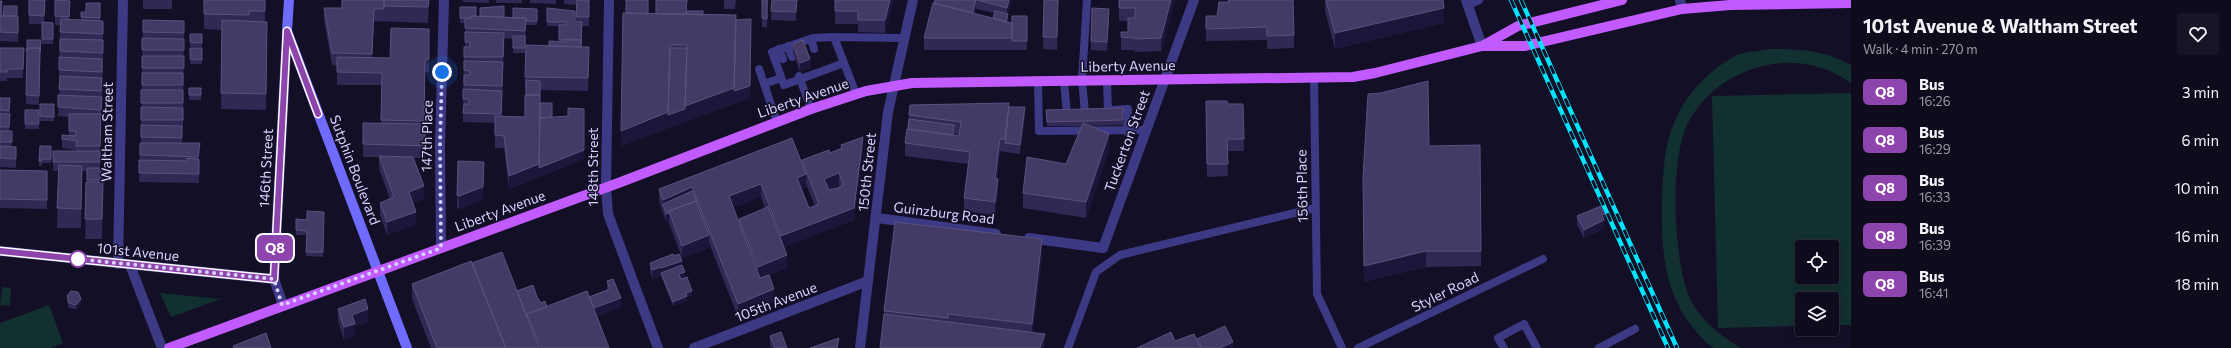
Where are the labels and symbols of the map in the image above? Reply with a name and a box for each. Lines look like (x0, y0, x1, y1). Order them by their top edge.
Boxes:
street label: Liberty Avenue (1080, 56, 1176, 75)
your location (432, 62, 452, 82)
street label: Liberty Avenue (755, 74, 851, 121)
street label: Waltham Street (97, 82, 116, 182)
street label: Tuckerton Street (1100, 87, 1153, 194)
street label: 147th Place (417, 100, 436, 172)
street label: Sutphin Boulevard (327, 113, 384, 227)
street label: 148th Street (584, 127, 601, 206)
street label: 146th Street (255, 128, 276, 208)
street label: 150th Street (854, 131, 879, 212)
street label: 156th Place (1292, 149, 1311, 223)
street label: Liberty Avenue (452, 186, 547, 235)
street label: Guinzburg Road (893, 198, 995, 227)
line badge: Q8 (257, 235, 293, 261)
street label: 101st Avenue (96, 239, 180, 264)
unlabelled marker (69, 250, 87, 268)
street label: Styler Road (1408, 268, 1481, 315)
street label: 105th Avenue (732, 278, 819, 325)

